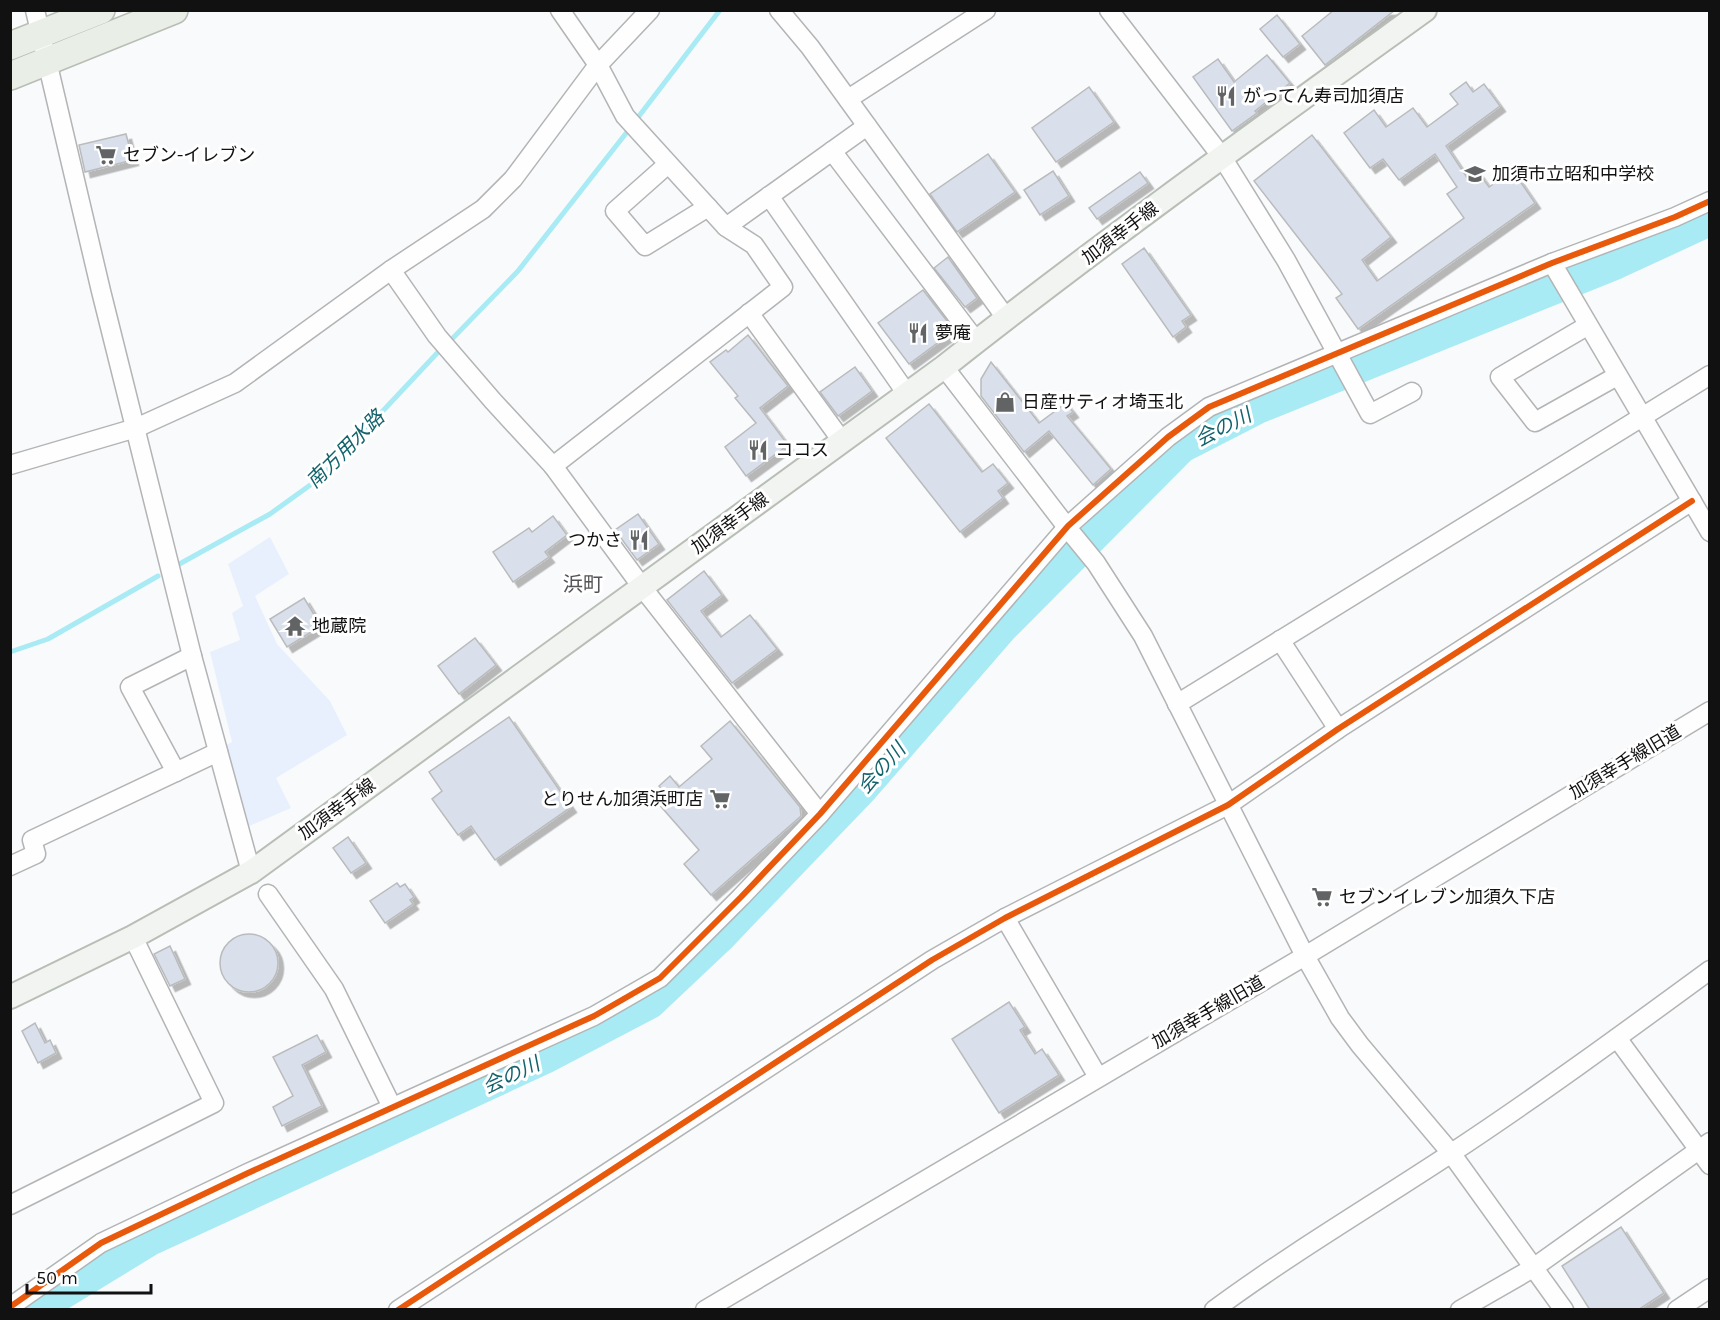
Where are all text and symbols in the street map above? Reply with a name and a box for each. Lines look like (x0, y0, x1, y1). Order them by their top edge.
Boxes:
restaurant icon: がってん寿司加須店 (1214, 84, 1238, 108)
place label: がってん寿司加須店 (1243, 85, 1404, 107)
supermarket icon: セブン-イレブン (94, 143, 118, 167)
place label: セブン-イレブン (123, 144, 255, 166)
school or university icon: 加須市立昭和中学校 (1463, 162, 1487, 186)
place label: 加須市立昭和中学校 (1492, 163, 1654, 185)
street label: 加須幸手線 (1077, 197, 1163, 269)
restaurant icon: 夢庵 (906, 321, 930, 345)
place label: 夢庵 (935, 322, 971, 344)
shop icon: 日産サティオ埼玉北 (993, 390, 1017, 414)
place label: 日産サティオ埼玉北 (1022, 391, 1183, 413)
water label: 会の川 (1191, 403, 1257, 451)
water label: 南方用水路 (302, 404, 390, 493)
restaurant icon: ココス (746, 438, 770, 462)
place label: ココス (775, 439, 829, 461)
street label: 加須幸手線 (687, 488, 773, 558)
restaurant icon: つかさ (627, 528, 651, 552)
place label: つかさ (568, 529, 622, 551)
district label: 浜町 (563, 573, 603, 596)
temple icon: 地蔵院 (283, 614, 307, 638)
place label: 地蔵院 (312, 615, 366, 637)
street label: 加須幸手線旧道 (1565, 720, 1685, 804)
water label: 会の川 (853, 737, 911, 798)
street label: 加須幸手線 (294, 774, 380, 844)
supermarket icon: とりせん加須浜町店 (708, 787, 732, 811)
place label: とりせん加須浜町店 (541, 788, 703, 810)
supermarket icon: セブンイレブン加須久下店 (1310, 885, 1334, 909)
place label: セブンイレブン加須久下店 (1339, 886, 1555, 908)
street label: 加須幸手線旧道 (1148, 971, 1268, 1053)
water label: 会の川 (479, 1052, 545, 1099)
scale bar (27, 1257, 152, 1295)
text: 50 m (36, 1267, 78, 1289)

